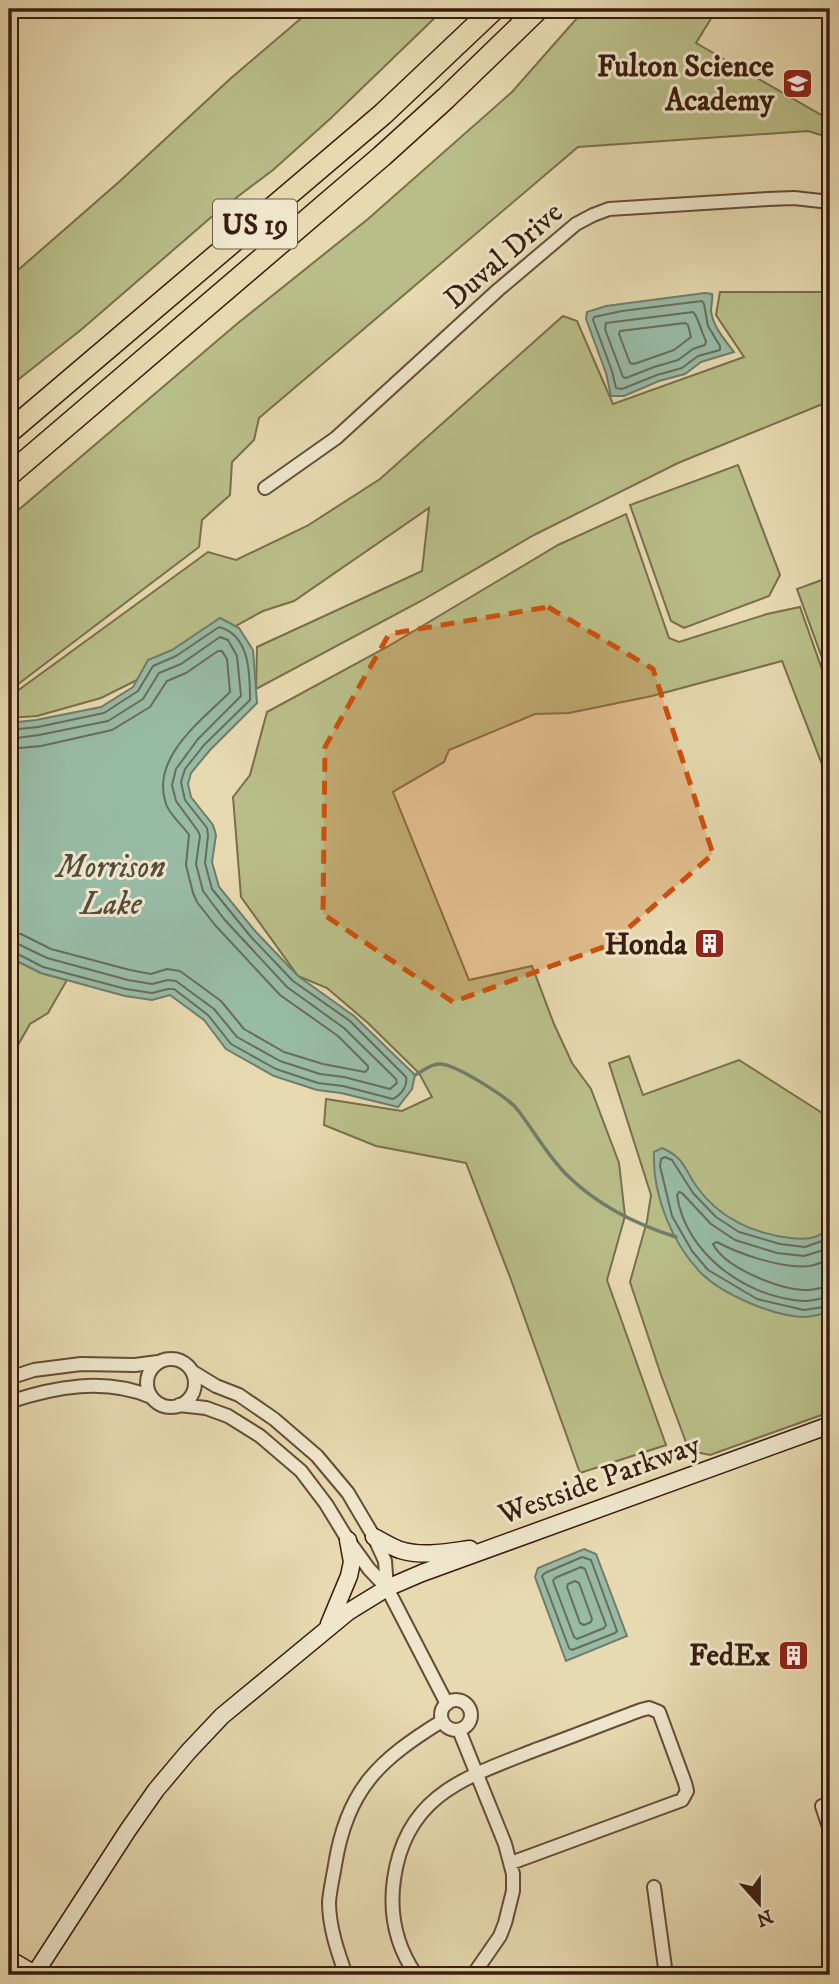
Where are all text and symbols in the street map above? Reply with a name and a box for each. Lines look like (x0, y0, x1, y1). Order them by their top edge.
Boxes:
place label: Fulton Science Academy (597, 49, 775, 120)
school or university icon: Fulton Science Academy (780, 66, 814, 100)
street label: Duval Drive (437, 195, 571, 318)
road number: US 19 (213, 200, 297, 248)
water label: Morrison Lake (55, 848, 165, 925)
place label: Honda (604, 927, 688, 964)
building icon: Honda (693, 927, 727, 961)
street label: Westside Parkway (493, 1427, 706, 1534)
place label: FedEx (689, 1638, 770, 1675)
building icon: FedEx (776, 1638, 810, 1672)
north arrow (724, 1868, 794, 1938)
text: N (753, 1904, 776, 1931)

